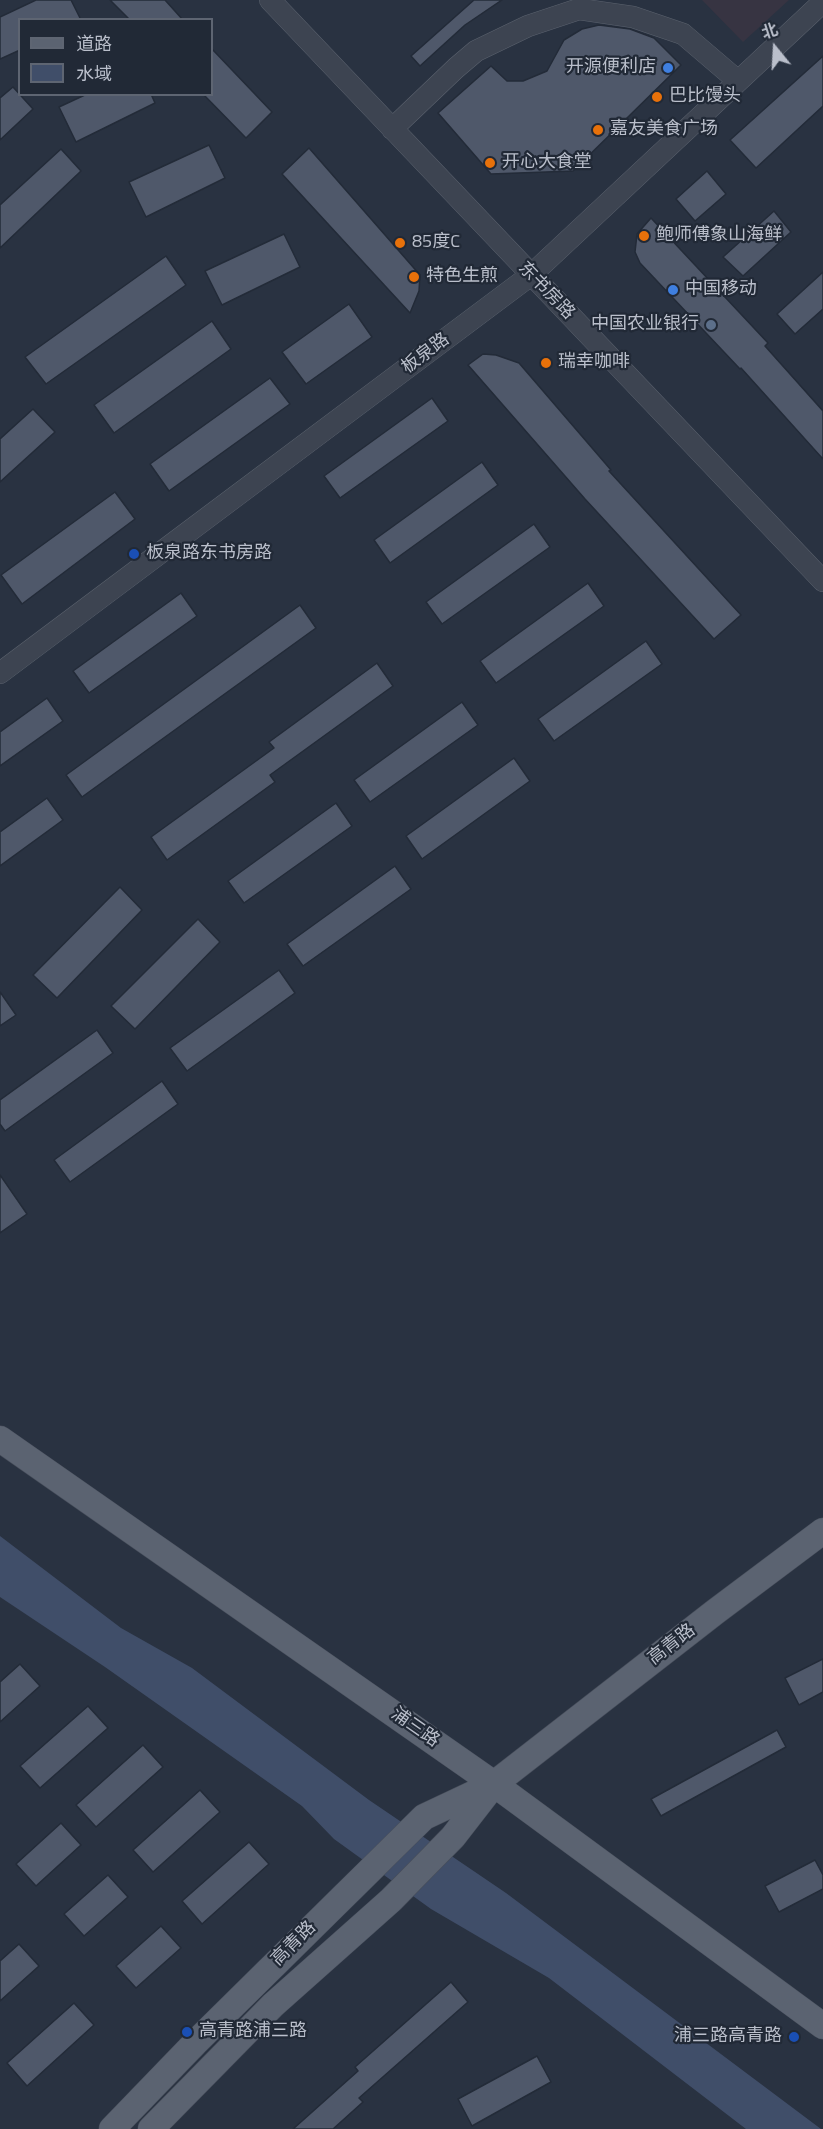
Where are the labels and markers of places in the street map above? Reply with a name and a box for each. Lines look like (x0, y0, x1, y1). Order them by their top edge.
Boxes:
place label: 开源便利店 (566, 57, 656, 79)
marker: 开源便利店 (661, 61, 675, 75)
place label: 巴比馒头 (669, 86, 741, 108)
marker: 巴比馒头 (650, 90, 664, 104)
place label: 嘉友美食广场 (610, 119, 718, 141)
marker: 嘉友美食广场 (591, 123, 605, 137)
place label: 开心大食堂 (502, 152, 592, 174)
marker: 开心大食堂 (483, 156, 497, 170)
place label: 鲍师傅象山海鲜 (656, 225, 782, 247)
marker: 鲍师傅象山海鲜 (637, 229, 651, 243)
place label: 85度C (412, 232, 460, 254)
marker: 85度C (393, 236, 407, 250)
place label: 特色生煎 (426, 266, 498, 288)
marker: 特色生煎 (407, 270, 421, 284)
place label: 中国移动 (685, 279, 757, 301)
marker: 中国移动 (666, 283, 680, 297)
place label: 中国农业银行 (591, 314, 699, 336)
marker: 中国农业银行 (704, 318, 718, 332)
place label: 瑞幸咖啡 (558, 352, 630, 374)
marker: 瑞幸咖啡 (539, 356, 553, 370)
place label: 板泉路东书房路 (146, 543, 272, 565)
marker: 板泉路东书房路 (127, 547, 141, 561)
place label: 高青路浦三路 (199, 2021, 307, 2043)
marker: 高青路浦三路 (180, 2025, 194, 2039)
place label: 浦三路高青路 (674, 2026, 782, 2048)
marker: 浦三路高青路 (787, 2030, 801, 2044)

